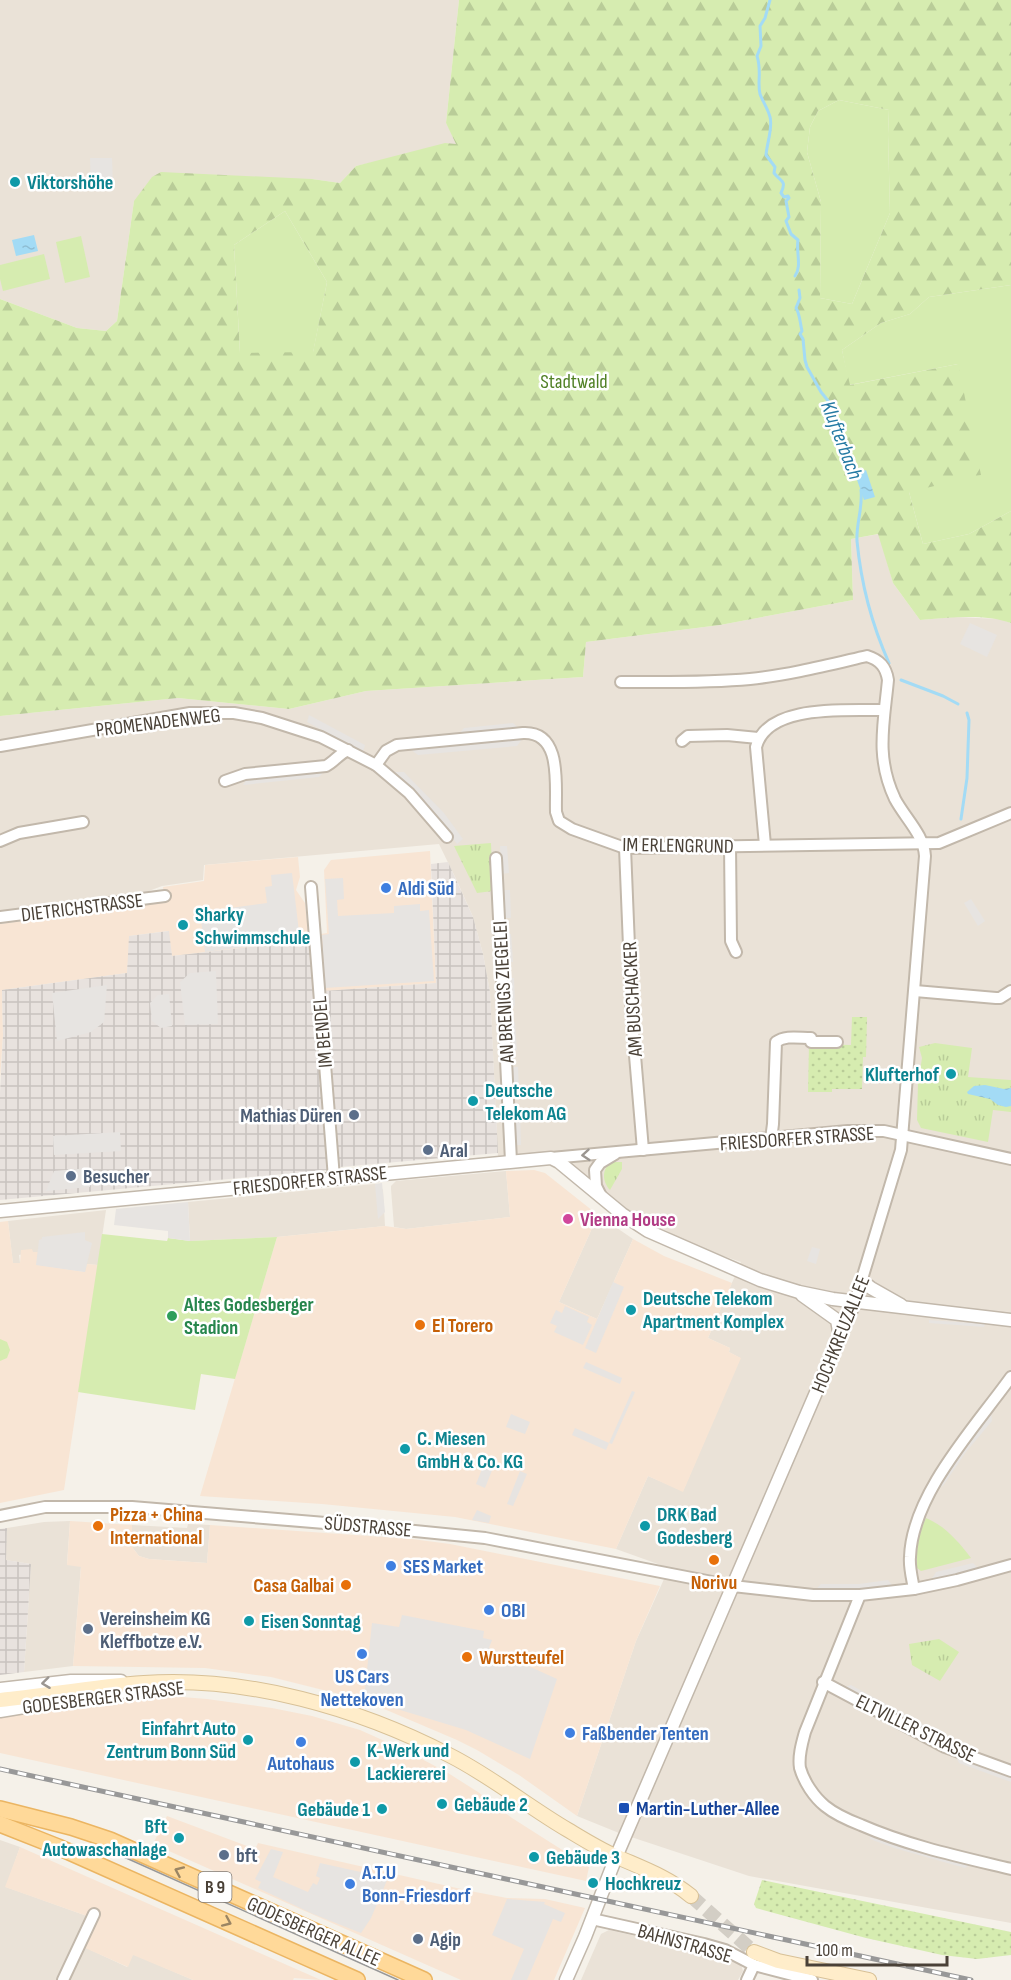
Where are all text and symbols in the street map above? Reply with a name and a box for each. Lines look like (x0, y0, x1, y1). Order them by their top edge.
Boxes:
place label: Viktorshöhe (27, 171, 113, 195)
marker: Viktorshöhe (8, 175, 22, 189)
park label: Stadtwald (540, 370, 608, 394)
water label: Klufterbach (815, 397, 868, 483)
street label: PROMENADENWEG (94, 703, 222, 743)
street label: IM ERLENGRUND (622, 833, 734, 859)
place label: Aldi Süd (397, 877, 454, 901)
marker: Aldi Süd (379, 881, 393, 895)
street label: DIETRICHSTRASSE (20, 889, 144, 927)
place label: Sharky Schwimmschule (195, 903, 310, 950)
marker: Sharky Schwimmschule (176, 918, 190, 932)
street label: AN BRENIGS ZIEGELEI (488, 920, 520, 1065)
street label: AM BUSCHACKER (618, 941, 648, 1058)
street label: IM BENDEL (308, 994, 338, 1069)
place label: Klufterhof (865, 1063, 940, 1087)
marker: Klufterhof (944, 1067, 958, 1081)
place label: Deutsche Telekom AG (485, 1079, 567, 1126)
marker: Deutsche Telekom AG (466, 1094, 480, 1108)
place label: Mathias Düren (240, 1104, 342, 1128)
marker: Mathias Düren (347, 1108, 361, 1122)
street label: FRIESDORFER STRASSE (719, 1122, 875, 1156)
place label: Aral (439, 1139, 468, 1163)
marker: Aral (421, 1143, 435, 1157)
one-way arrow (581, 1148, 590, 1161)
street label: FRIESDORFER STRASSE (232, 1161, 388, 1201)
place label: Besucher (83, 1165, 150, 1189)
marker: Besucher (64, 1169, 78, 1183)
place label: Vienna House (580, 1208, 676, 1232)
marker: Vienna House (561, 1212, 575, 1226)
street label: HOCHKREUZALLEE (807, 1272, 875, 1397)
place label: Deutsche Telekom Apartment Komplex (642, 1287, 785, 1334)
place label: Altes Godesberger Stadion (183, 1293, 314, 1340)
marker: Deutsche Telekom Apartment Komplex (624, 1303, 638, 1317)
marker: Altes Godesberger Stadion (165, 1309, 179, 1323)
place label: El Torero (432, 1314, 493, 1338)
marker: El Torero (413, 1318, 427, 1332)
place label: C. Miesen GmbH & Co. KG (417, 1427, 523, 1474)
marker: C. Miesen GmbH & Co. KG (398, 1442, 412, 1456)
place label: Pizza + China International (110, 1503, 203, 1550)
place label: DRK Bad Godesberg (657, 1503, 733, 1550)
street label: SÜDSTRASSE (323, 1511, 412, 1543)
marker: Pizza + China International (91, 1519, 105, 1533)
marker: DRK Bad Godesberg (638, 1519, 652, 1533)
marker: Norivu (707, 1553, 721, 1567)
place label: SES Market (403, 1555, 483, 1579)
marker: SES Market (384, 1559, 398, 1573)
place label: Norivu (691, 1571, 737, 1595)
place label: Casa Galbai (253, 1574, 334, 1598)
marker: Casa Galbai (339, 1578, 353, 1592)
place label: OBI (501, 1599, 525, 1623)
marker: OBI (482, 1603, 496, 1617)
place label: Vereinsheim KG Kleffbotze e.V. (100, 1607, 211, 1654)
place label: Eisen Sonntag (261, 1610, 361, 1634)
marker: Eisen Sonntag (242, 1614, 256, 1628)
marker: Vereinsheim KG Kleffbotze e.V. (81, 1622, 95, 1636)
place label: Wurstteufel (479, 1646, 564, 1670)
marker: US Cars Nettekoven (355, 1647, 369, 1661)
marker: Wurstteufel (460, 1650, 474, 1664)
place label: US Cars Nettekoven (320, 1665, 404, 1712)
street label: GODESBERGER STRASSE (21, 1676, 185, 1720)
one-way arrow (41, 1677, 50, 1689)
street label: ELTVILLER STRASSE (852, 1690, 979, 1768)
place label: Einfahrt Auto Zentrum Bonn Süd (106, 1717, 236, 1764)
place label: Faßbender Tenten (582, 1722, 709, 1746)
marker: Faßbender Tenten (563, 1726, 577, 1740)
marker: Einfahrt Auto Zentrum Bonn Süd (241, 1733, 255, 1747)
marker: Autohaus (294, 1735, 308, 1749)
place label: K-Werk und Lackiererei (367, 1739, 449, 1786)
place label: Autohaus (267, 1752, 335, 1776)
marker: K-Werk und Lackiererei (348, 1755, 362, 1769)
place label: Gebäude 2 (454, 1793, 528, 1817)
marker: Gebäude 2 (435, 1797, 449, 1811)
place label: Martin-Luther-Allee (636, 1797, 780, 1821)
place label: Gebäude 1 (297, 1798, 370, 1822)
marker: Martin-Luther-Allee (617, 1801, 631, 1815)
marker: Gebäude 1 (375, 1802, 389, 1816)
place label: Bft Autowaschanlage (41, 1815, 167, 1862)
marker: Bft Autowaschanlage (172, 1831, 186, 1845)
place label: bft (236, 1844, 258, 1868)
place label: Gebäude 3 (546, 1846, 620, 1870)
marker: bft (217, 1848, 231, 1862)
marker: Gebäude 3 (527, 1850, 541, 1864)
place label: A.T.U Bonn-Friesdorf (361, 1861, 471, 1908)
one-way arrow (174, 1866, 185, 1878)
road number: B 9 (198, 1872, 232, 1902)
place label: Hochkreuz (605, 1872, 681, 1896)
marker: Hochkreuz (586, 1876, 600, 1890)
marker: A.T.U Bonn-Friesdorf (343, 1877, 357, 1891)
street label: GODESBERGER ALLEE (243, 1892, 384, 1972)
one-way arrow (221, 1915, 232, 1927)
street label: BAHNSTRASSE (635, 1919, 735, 1969)
place label: Agip (429, 1928, 461, 1952)
scale bar (807, 1929, 946, 1967)
marker: Agip (411, 1932, 425, 1946)
text: 100 m (816, 1940, 853, 1961)

